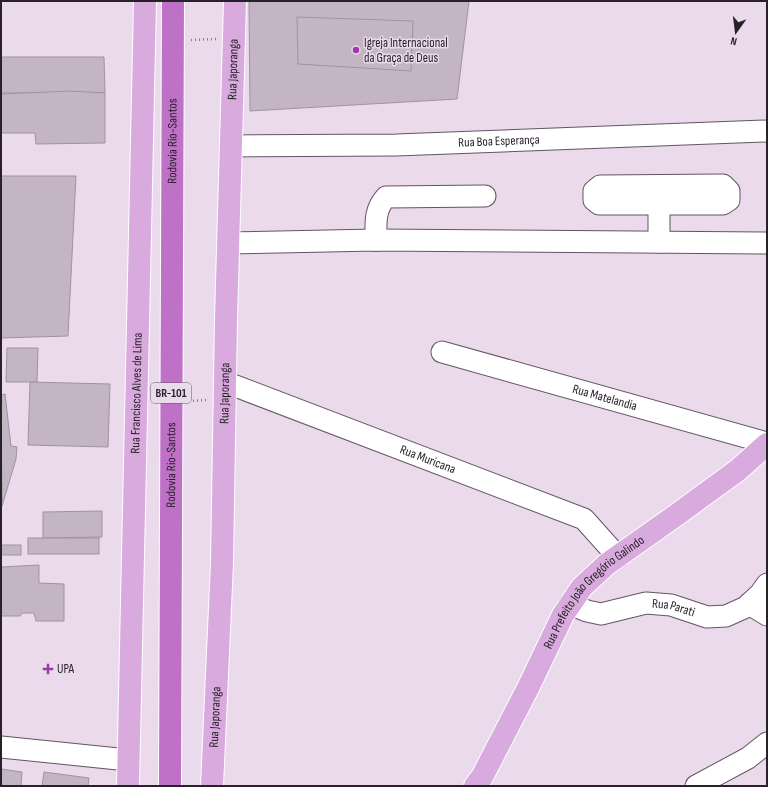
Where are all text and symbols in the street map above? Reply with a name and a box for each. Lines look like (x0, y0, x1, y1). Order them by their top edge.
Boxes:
north arrow (716, 12, 756, 52)
text: N (729, 34, 738, 48)
place label: Igreja Internacional da Graça de Deus (364, 35, 448, 66)
street label: Rua Japoranga (224, 39, 242, 100)
marker: Igreja Internacional da Graça de Deus (351, 45, 361, 55)
street label: Rodovia Rio-Santos (164, 98, 181, 184)
street label: Rua Boa Esperança (458, 132, 540, 151)
street label: Rua Francisco Alves de Lima (127, 332, 146, 454)
street label: Rua Japoranga (216, 363, 233, 424)
street label: Rua Matelandia (571, 381, 639, 414)
road number: BR-101 (151, 383, 191, 403)
street label: Rodovia Rio-Santos (163, 422, 179, 508)
street label: Rua Muricana (398, 441, 458, 477)
street label: Rua Prefeito João Gregório Galindo (540, 532, 647, 652)
street label: Rua Parati (651, 596, 697, 620)
place label: UPA (57, 661, 75, 677)
marker: UPA (42, 663, 54, 675)
street label: Rua Japoranga (206, 686, 224, 748)

